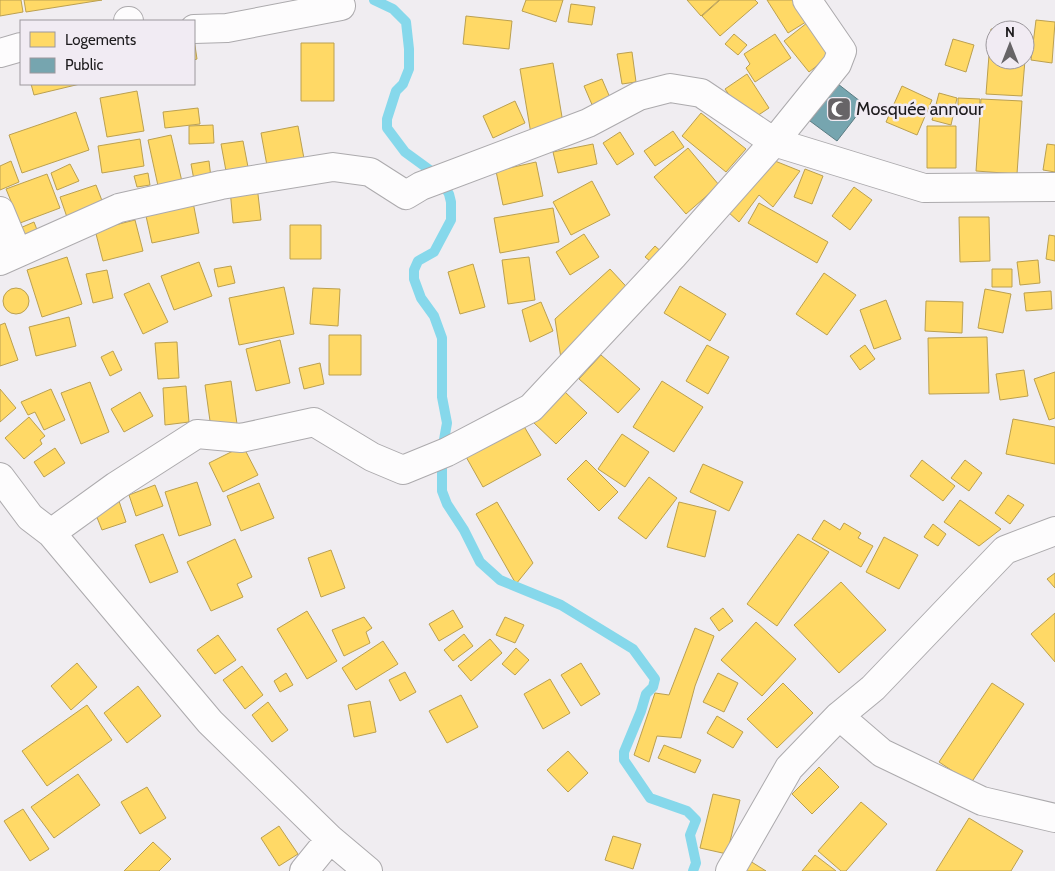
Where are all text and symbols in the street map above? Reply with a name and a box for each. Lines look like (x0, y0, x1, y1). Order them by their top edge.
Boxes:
legend (20, 20, 195, 85)
north arrow (985, 20, 1035, 70)
text: N (1005, 23, 1015, 41)
text: Logements (65, 31, 136, 49)
text: Public (65, 56, 103, 74)
mosque icon: Mosquée annour (826, 96, 852, 122)
place label: Mosquée annour (856, 98, 984, 120)

